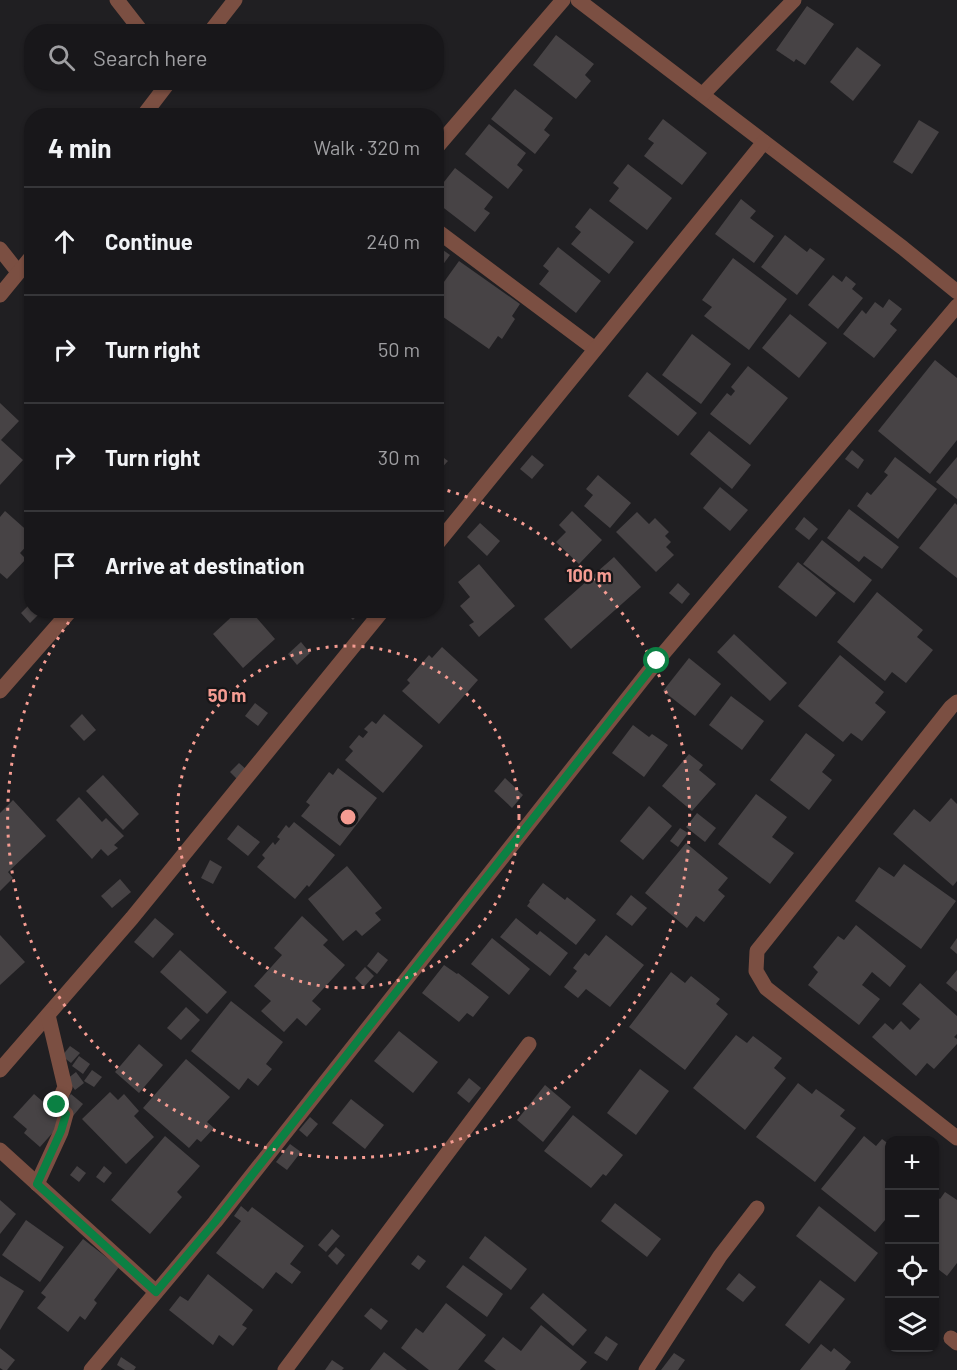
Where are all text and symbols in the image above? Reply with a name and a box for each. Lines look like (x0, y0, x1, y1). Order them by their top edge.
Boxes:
search box (24, 24, 444, 90)
icon: search (45, 41, 78, 74)
text: Search here (93, 44, 207, 70)
text: 4 min (48, 132, 112, 163)
text: Walk · 320 m (313, 135, 420, 159)
icon: ahead (48, 225, 81, 258)
text: Continue (105, 228, 193, 254)
text: 240 m (366, 229, 420, 253)
icon: right (48, 333, 81, 366)
text: Turn right (105, 336, 200, 362)
text: 50 m (378, 337, 420, 361)
icon: right (48, 441, 81, 474)
text: Turn right (105, 444, 200, 470)
text: 30 m (378, 445, 420, 469)
icon: arrive (48, 549, 81, 582)
text: Arrive at destination (105, 552, 304, 578)
text: 100 m (566, 564, 612, 586)
route start (643, 647, 669, 673)
text: 50 m (208, 684, 246, 706)
centre of rings (338, 807, 358, 827)
route end (43, 1091, 69, 1117)
map controls (885, 1136, 939, 1352)
button: + (885, 1136, 939, 1190)
button: − (885, 1190, 939, 1244)
button: locate (885, 1244, 939, 1298)
button: layers (885, 1298, 939, 1352)

